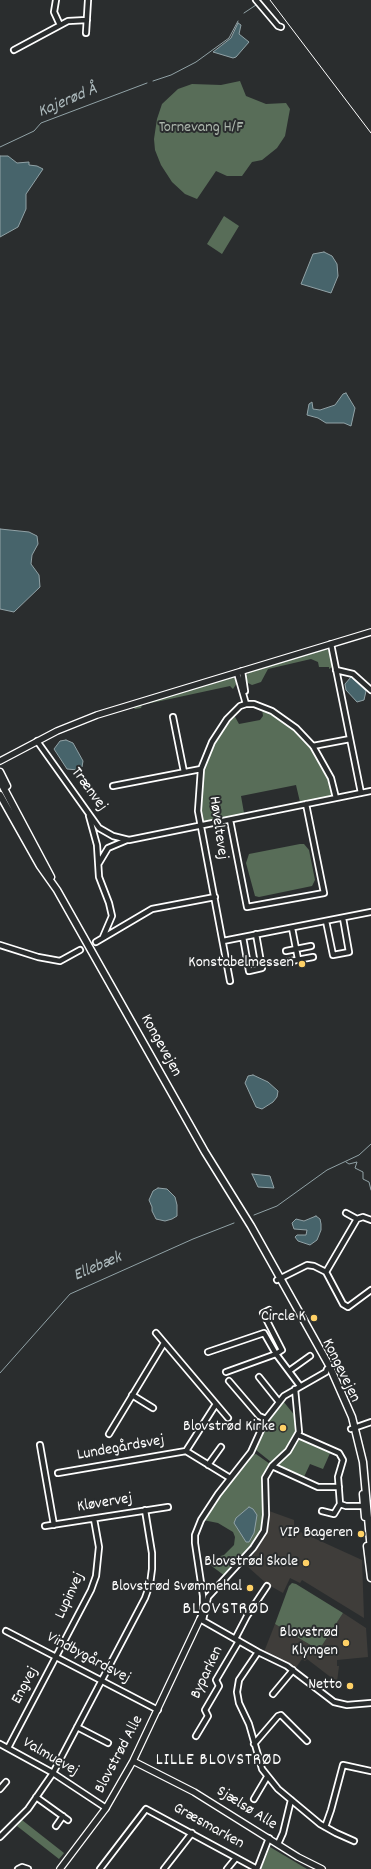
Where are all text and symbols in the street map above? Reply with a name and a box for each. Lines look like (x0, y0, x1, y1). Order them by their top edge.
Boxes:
water label: Kajerød Å (35, 80, 101, 124)
park label: Tornevang H/F (159, 119, 243, 139)
street label: Trænvej (66, 764, 110, 816)
street label: Høveltevej (203, 795, 231, 861)
place label: Konstabelmessen (188, 954, 294, 974)
marker: Konstabelmessen (297, 959, 307, 969)
street label: Kongevejen (135, 1011, 185, 1081)
water label: Ellebæk (71, 1249, 125, 1287)
place label: Circle K (261, 1308, 306, 1328)
marker: Circle K (309, 1313, 319, 1323)
street label: Kongevejen (316, 1336, 364, 1406)
place label: Blovstrød Kirke (183, 1418, 275, 1438)
marker: Blovstrød Kirke (278, 1423, 288, 1433)
street label: Lundegårdsvej (76, 1432, 166, 1466)
street label: Kløvervej (76, 1490, 134, 1518)
place label: VIP Bageren (280, 1524, 353, 1544)
marker: VIP Bageren (356, 1529, 366, 1539)
place label: Blovstrød Skole (204, 1553, 298, 1573)
marker: Blovstrød Skole (301, 1558, 311, 1568)
street label: Lupinvej (52, 1570, 90, 1622)
place label: Blovstrød Svømmehal (111, 1578, 242, 1598)
marker: Blovstrød Svømmehal (245, 1583, 255, 1593)
district label: BLOVSTRØD (183, 1600, 269, 1622)
place label: Blovstrød Klyngen (280, 1624, 338, 1662)
street label: Vindbygårdsvej (43, 1629, 133, 1689)
marker: Blovstrød Klyngen (341, 1638, 351, 1648)
street label: Byparken (187, 1644, 229, 1702)
street label: Engvej (8, 1664, 44, 1708)
place label: Netto (308, 1676, 342, 1696)
marker: Netto (345, 1681, 355, 1691)
street label: Blovstrød Alle (91, 1713, 149, 1797)
street label: Valmuevej (18, 1734, 82, 1782)
district label: LILLE BLOVSTRØD (156, 1752, 282, 1772)
street label: Sjælsø Alle (212, 1783, 280, 1835)
street label: Græsmarken (169, 1800, 247, 1854)

